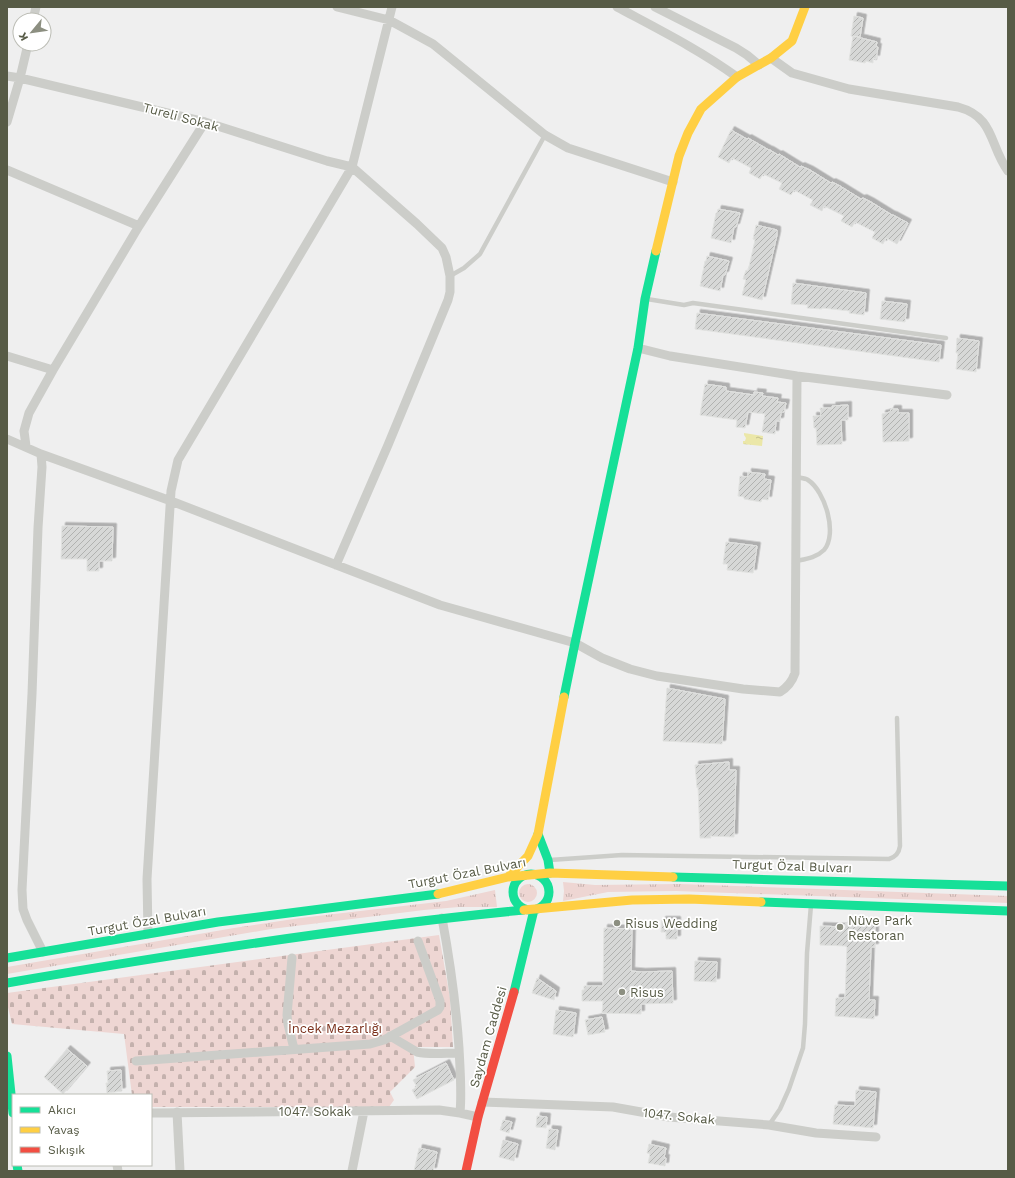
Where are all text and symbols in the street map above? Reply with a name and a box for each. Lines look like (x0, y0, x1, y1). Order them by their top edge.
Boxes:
north arrow (12, 12, 52, 52)
text: K (16, 30, 31, 43)
street label: Tureli Sokak (142, 100, 221, 134)
street label: Turgut Özal Bulvarı (407, 854, 527, 892)
street label: Turgut Özal Bulvarı (732, 856, 852, 876)
street label: Turgut Özal Bulvarı (87, 903, 207, 939)
place label: Nüve Park Restoran (848, 913, 913, 943)
place label: Risus Wedding (625, 916, 717, 931)
marker: Risus Wedding (612, 918, 622, 928)
marker: Nüve Park Restoran (835, 922, 845, 932)
street label: Saydam Caddesi (466, 985, 510, 1089)
place label: Risus (630, 985, 664, 1000)
marker: Risus (617, 987, 627, 997)
park label: İncek Mezarlığı (288, 1021, 382, 1036)
legend (12, 1094, 152, 1166)
text: Akıcı (48, 1103, 76, 1117)
street label: 1047. Sokak (279, 1104, 352, 1119)
street label: 1047. Sokak (642, 1105, 716, 1127)
text: Yavaş (48, 1123, 80, 1137)
text: Sıkışık (48, 1143, 85, 1157)

